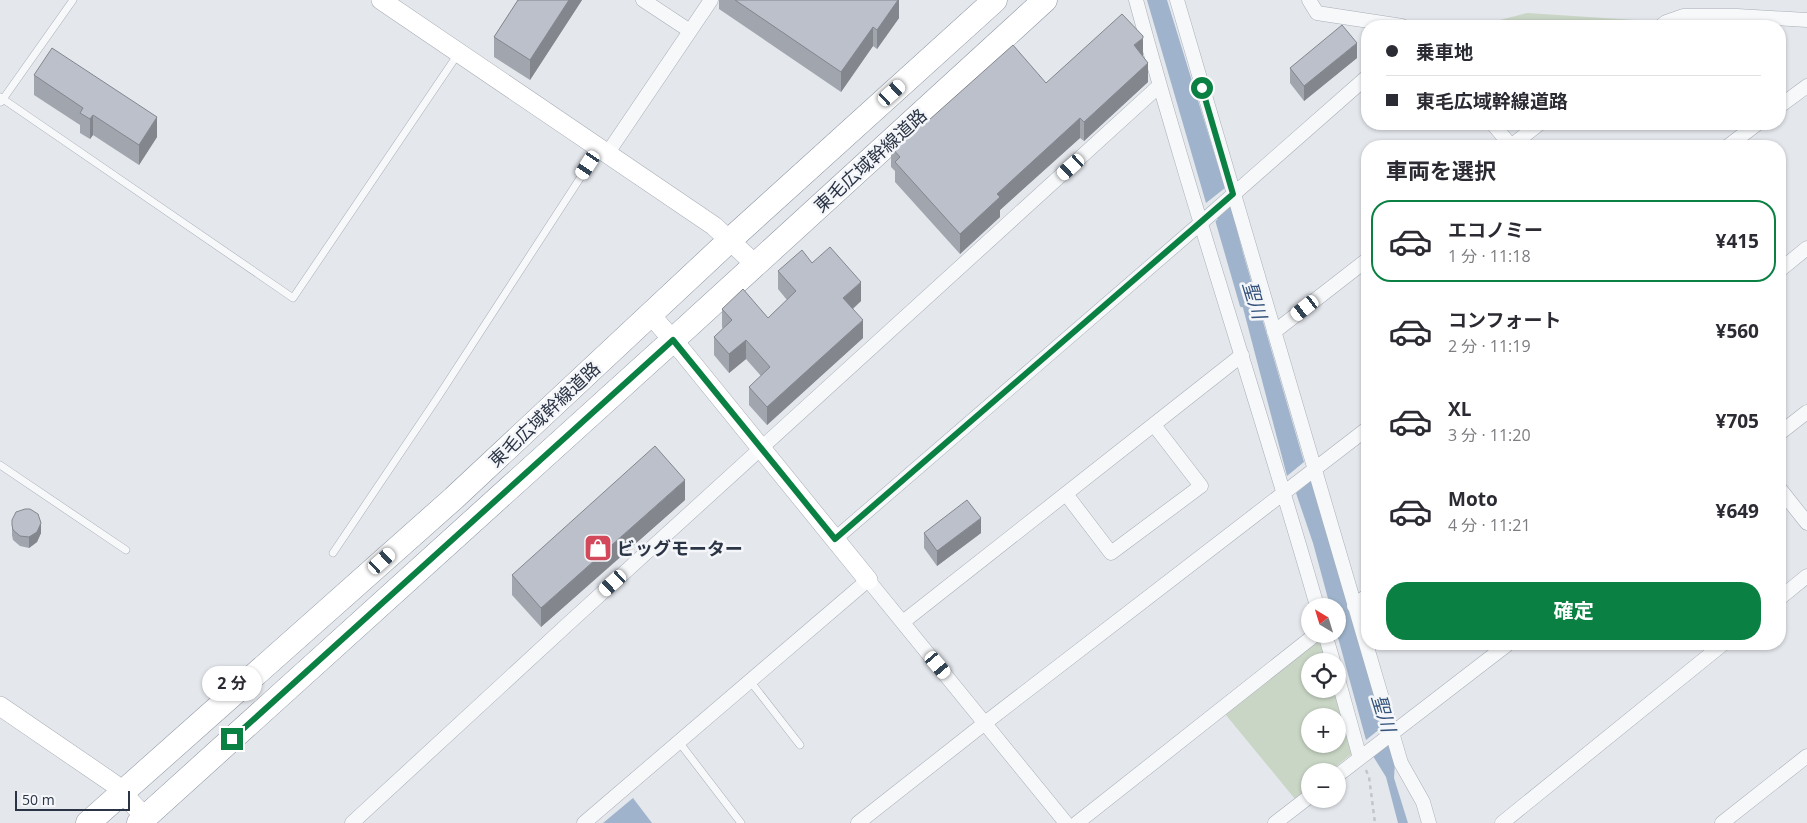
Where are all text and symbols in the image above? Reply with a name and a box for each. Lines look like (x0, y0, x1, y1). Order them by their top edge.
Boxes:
text: 乗車地 (1416, 39, 1473, 65)
car (875, 77, 908, 109)
route start (1191, 77, 1213, 99)
text: 東毛広域幹線道路 (1416, 88, 1568, 114)
street label: 東毛広域幹線道路 (808, 103, 932, 217)
car (573, 148, 602, 182)
car (1054, 151, 1087, 183)
text: 車両を選択 (1386, 155, 1496, 185)
text: エコノミー (1448, 217, 1543, 243)
icon: car (1388, 219, 1433, 264)
text: ¥415 (1716, 228, 1759, 254)
text: 1 分 · 11:18 (1448, 245, 1531, 267)
water label: 聖川 (1237, 278, 1274, 324)
car (1288, 293, 1321, 323)
text: コンフォート (1448, 307, 1561, 333)
icon: car (1388, 309, 1433, 354)
text: ¥560 (1716, 318, 1759, 344)
text: 2 分 · 11:19 (1448, 335, 1531, 357)
street label: 東毛広域幹線道路 (483, 356, 605, 472)
text: XL (1448, 396, 1471, 422)
icon: car (1388, 399, 1433, 444)
text: ¥705 (1716, 408, 1759, 434)
text: 3 分 · 11:20 (1448, 424, 1531, 446)
text: Moto (1448, 486, 1498, 512)
icon: car (1388, 489, 1433, 534)
text: ¥649 (1716, 498, 1759, 524)
text: 4 分 · 11:21 (1448, 514, 1531, 536)
shop icon: ビッグモーター (583, 533, 613, 563)
place label: ビッグモーター (617, 536, 743, 560)
car (365, 545, 398, 577)
car (596, 567, 629, 599)
button: 確定 (1386, 582, 1761, 640)
north arrow (1301, 598, 1346, 642)
map controls (1301, 598, 1346, 808)
car (922, 649, 953, 681)
button: locate (1301, 653, 1346, 698)
callout: 2 分 (202, 666, 262, 702)
text: 2 分 (217, 672, 247, 694)
water label: 聖川 (1366, 691, 1403, 737)
button: + (1301, 708, 1346, 753)
route end (221, 728, 243, 750)
button: − (1301, 763, 1346, 808)
scale bar (15, 788, 130, 811)
text: 50 m (22, 790, 55, 809)

